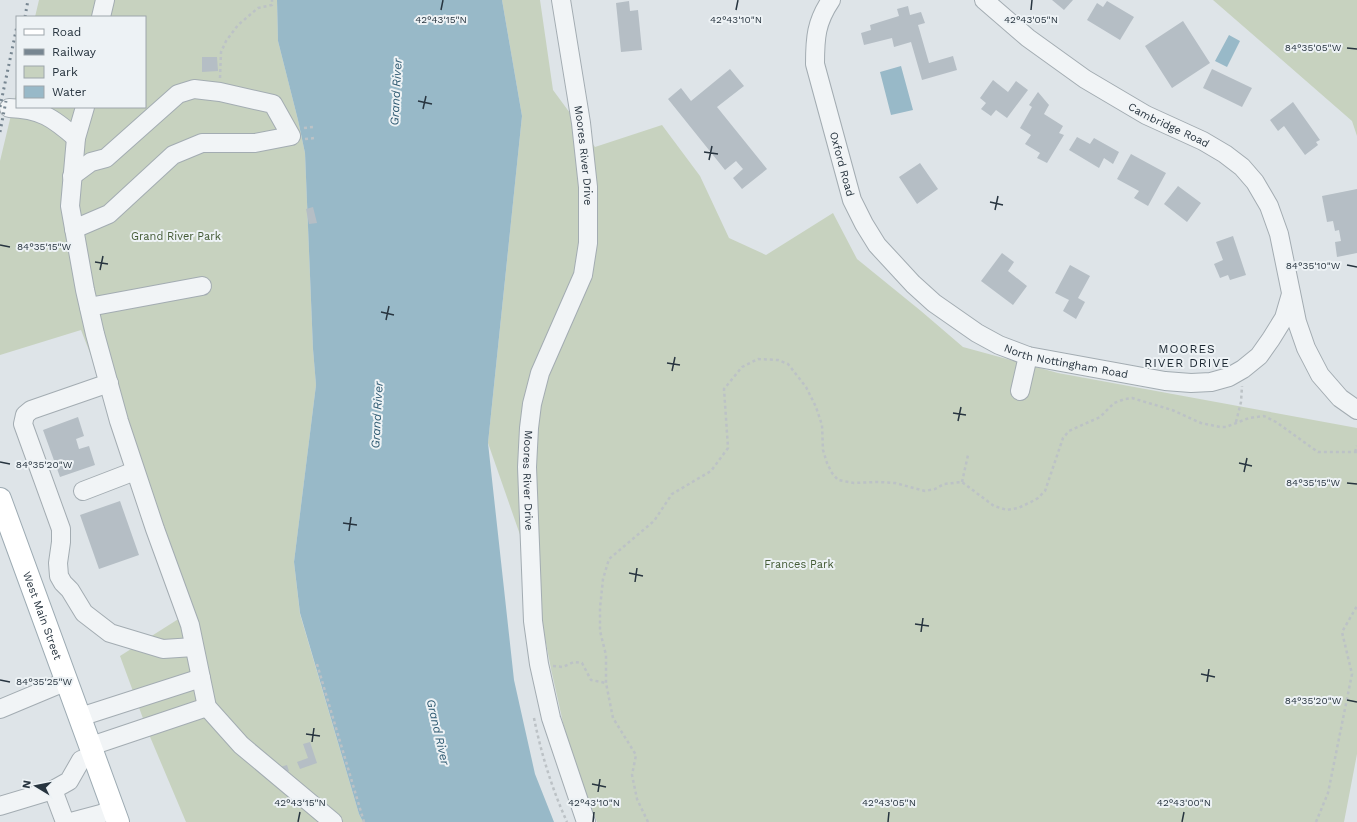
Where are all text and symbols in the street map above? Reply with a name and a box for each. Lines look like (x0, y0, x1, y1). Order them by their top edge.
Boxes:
text: 42°43'15"N (415, 14, 467, 25)
text: 42°43'10"N (710, 14, 762, 25)
text: 42°43'05"N (1004, 14, 1058, 25)
legend (16, 16, 146, 108)
text: Road (52, 25, 81, 39)
text: 84°35'05"W (1285, 42, 1342, 53)
text: Railway (52, 45, 97, 59)
water label: Grand River (387, 57, 405, 126)
text: Park (52, 65, 78, 79)
text: Water (52, 85, 87, 99)
street label: Cambridge Road (1126, 100, 1212, 150)
street label: Moores River Drive (572, 104, 595, 205)
street label: Oxford Road (827, 130, 857, 198)
park label: Grand River Park (131, 230, 221, 243)
text: 84°35'15"W (17, 241, 71, 252)
text: 84°35'10"W (1286, 260, 1341, 271)
street label: North Nottingham Road (1002, 341, 1129, 381)
district label: MOORES RIVER DRIVE (1144, 342, 1230, 370)
water label: Grand River (368, 380, 386, 449)
street label: Moores River Drive (520, 430, 536, 531)
text: 84°35'20"W (16, 459, 73, 470)
text: 84°35'15"W (1286, 477, 1340, 488)
park label: Frances Park (764, 558, 834, 571)
street label: West Main Street (20, 570, 65, 662)
text: 84°35'25"W (16, 676, 72, 687)
text: 84°35'20"W (1285, 695, 1342, 706)
water label: Grand River (424, 698, 453, 768)
north arrow (16, 766, 56, 806)
text: N (20, 779, 34, 789)
text: 42°43'15"N (274, 797, 326, 808)
text: 42°43'10"N (568, 797, 620, 808)
text: 42°43'05"N (862, 797, 916, 808)
text: 42°43'00"N (1157, 797, 1211, 808)

